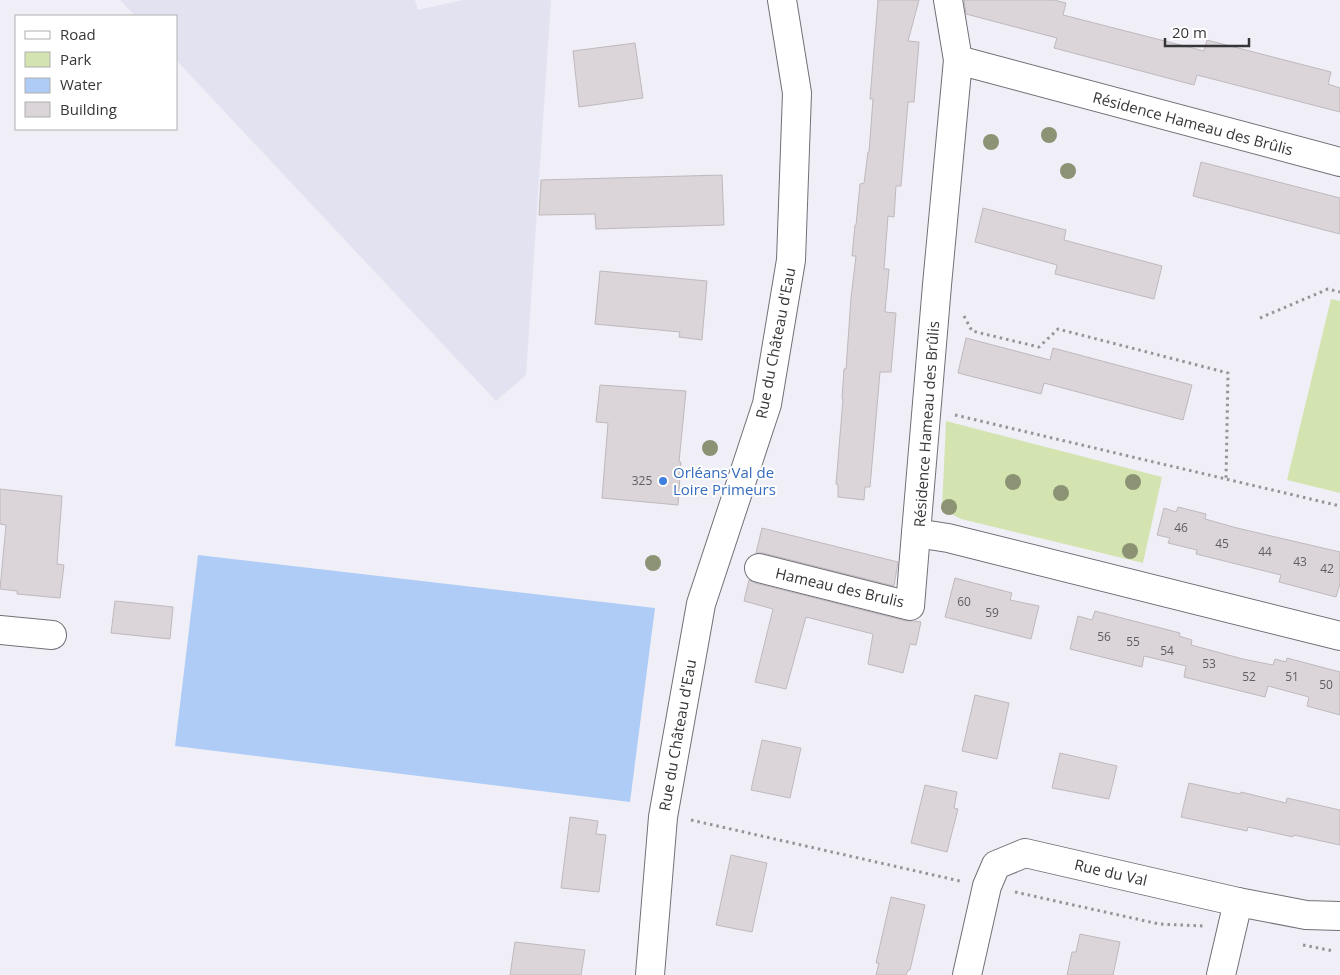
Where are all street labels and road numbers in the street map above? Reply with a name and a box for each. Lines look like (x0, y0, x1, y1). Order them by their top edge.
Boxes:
street label: Résidence Hameau des Brûlis (1091, 87, 1295, 159)
street label: Rue du Château d'Eau (751, 266, 799, 420)
street label: Résidence Hameau des Brûlis (909, 320, 943, 528)
street label: Hameau des Brulis (774, 562, 906, 612)
street label: Rue du Château d'Eau (654, 658, 700, 812)
street label: Rue du Val (1073, 854, 1149, 890)

